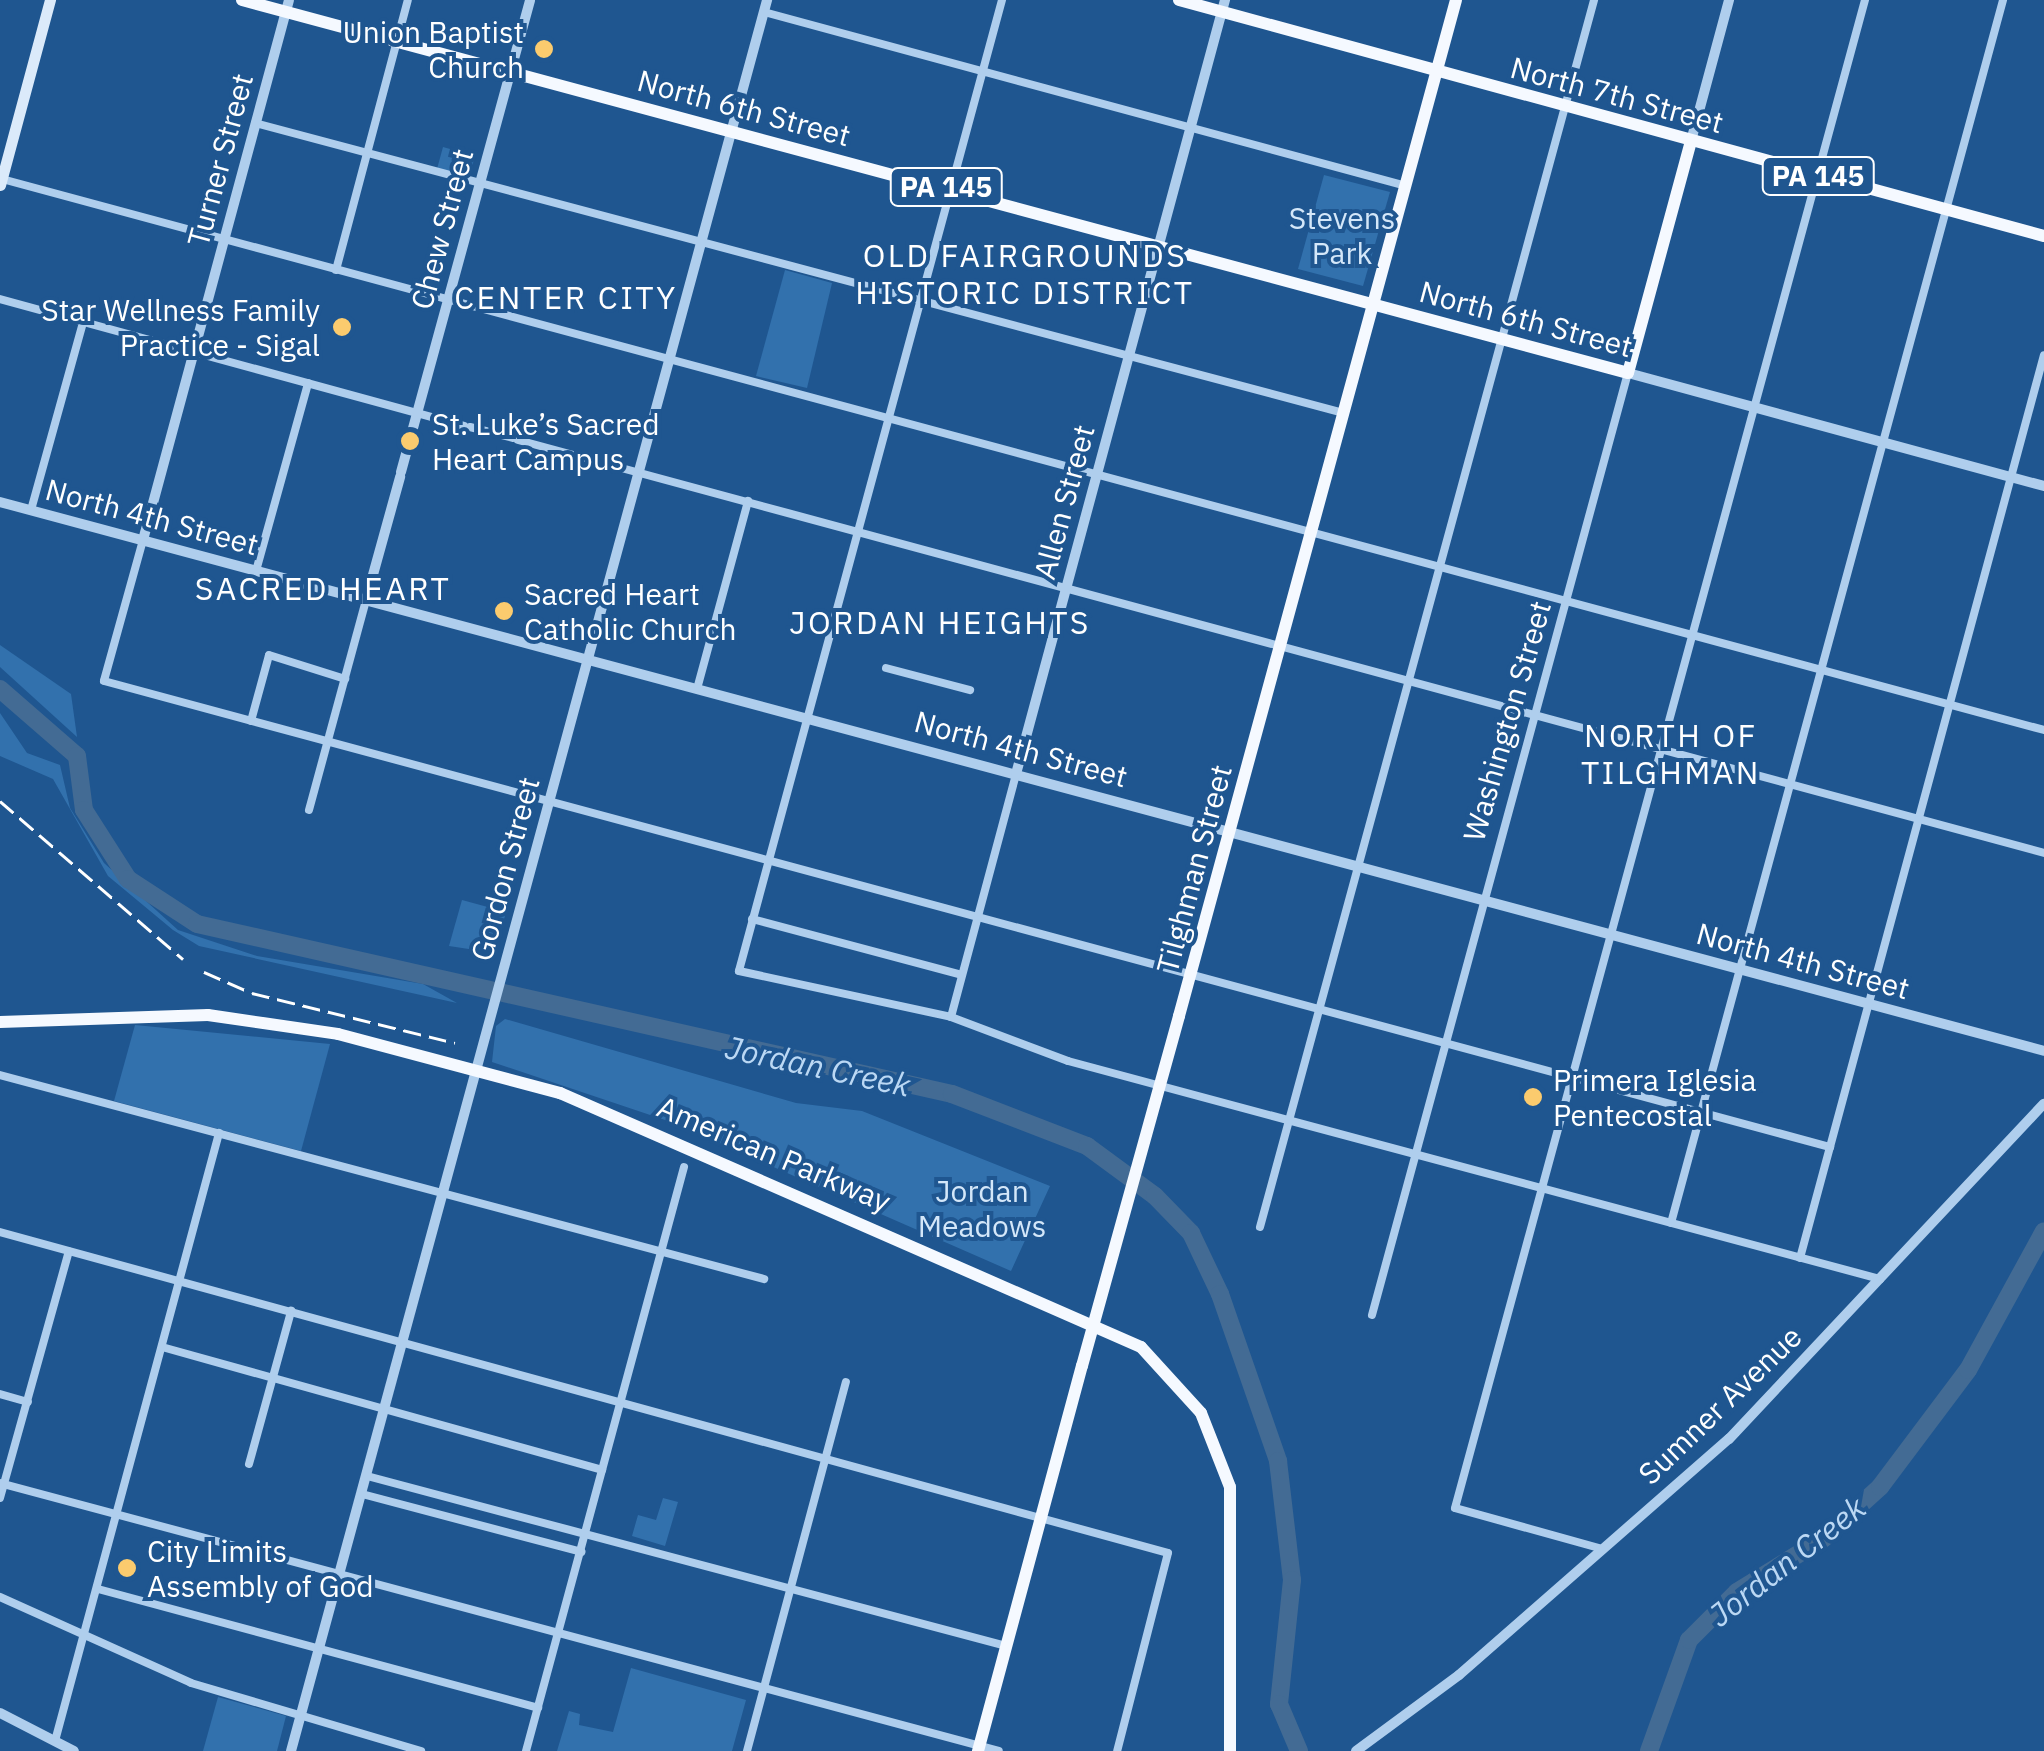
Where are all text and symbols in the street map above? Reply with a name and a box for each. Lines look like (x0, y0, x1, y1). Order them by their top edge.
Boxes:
place label: Union Baptist Church (342, 14, 524, 84)
marker: Union Baptist Church (533, 38, 555, 60)
street label: North 7th Street (1507, 49, 1727, 141)
street label: North 6th Street (634, 62, 854, 154)
street label: Turner Street (180, 70, 260, 250)
street label: Chew Street (403, 145, 481, 313)
road number: PA 145 (1760, 153, 1876, 199)
road number: PA 145 (888, 164, 1004, 210)
park label: Stevens Park (1289, 200, 1395, 270)
district label: OLD FAIRGROUNDS HISTORIC DISTRICT (855, 237, 1195, 312)
street label: North 6th Street (1416, 273, 1636, 365)
district label: CENTER CITY (454, 278, 678, 316)
place label: Star Wellness Family Practice - Sigal (41, 292, 320, 362)
marker: Star Wellness Family Practice - Sigal (329, 314, 355, 340)
place label: St. Luke’s Sacred Heart Campus (432, 406, 660, 476)
street label: Allen Street (1026, 421, 1102, 583)
marker: St. Luke’s Sacred Heart Campus (397, 428, 423, 454)
street label: North 4th Street (42, 471, 262, 563)
district label: SACRED HEART (195, 569, 451, 607)
place label: Sacred Heart Catholic Church (524, 576, 737, 646)
street label: Washington Street (1456, 597, 1558, 845)
marker: Sacred Heart Catholic Church (493, 600, 515, 622)
district label: JORDAN HEIGHTS (789, 603, 1091, 641)
street label: North 4th Street (911, 703, 1131, 795)
district label: NORTH OF TILGHMAN (1581, 717, 1761, 792)
street label: Tilghman Street (1149, 761, 1239, 977)
street label: Gordon Street (463, 773, 547, 965)
street label: North 4th Street (1693, 915, 1913, 1007)
water label: Jordan Creek (722, 1028, 914, 1104)
place label: Primera Iglesia Pentecostal (1553, 1062, 1757, 1132)
marker: Primera Iglesia Pentecostal (1522, 1086, 1544, 1108)
street label: American Parkway (652, 1089, 896, 1219)
park label: Jordan Meadows (918, 1173, 1046, 1244)
street label: Sumner Avenue (1631, 1318, 1809, 1492)
water label: Jordan Creek (1701, 1488, 1873, 1634)
place label: City Limits Assembly of God (147, 1533, 374, 1604)
marker: City Limits Assembly of God (116, 1557, 138, 1579)

